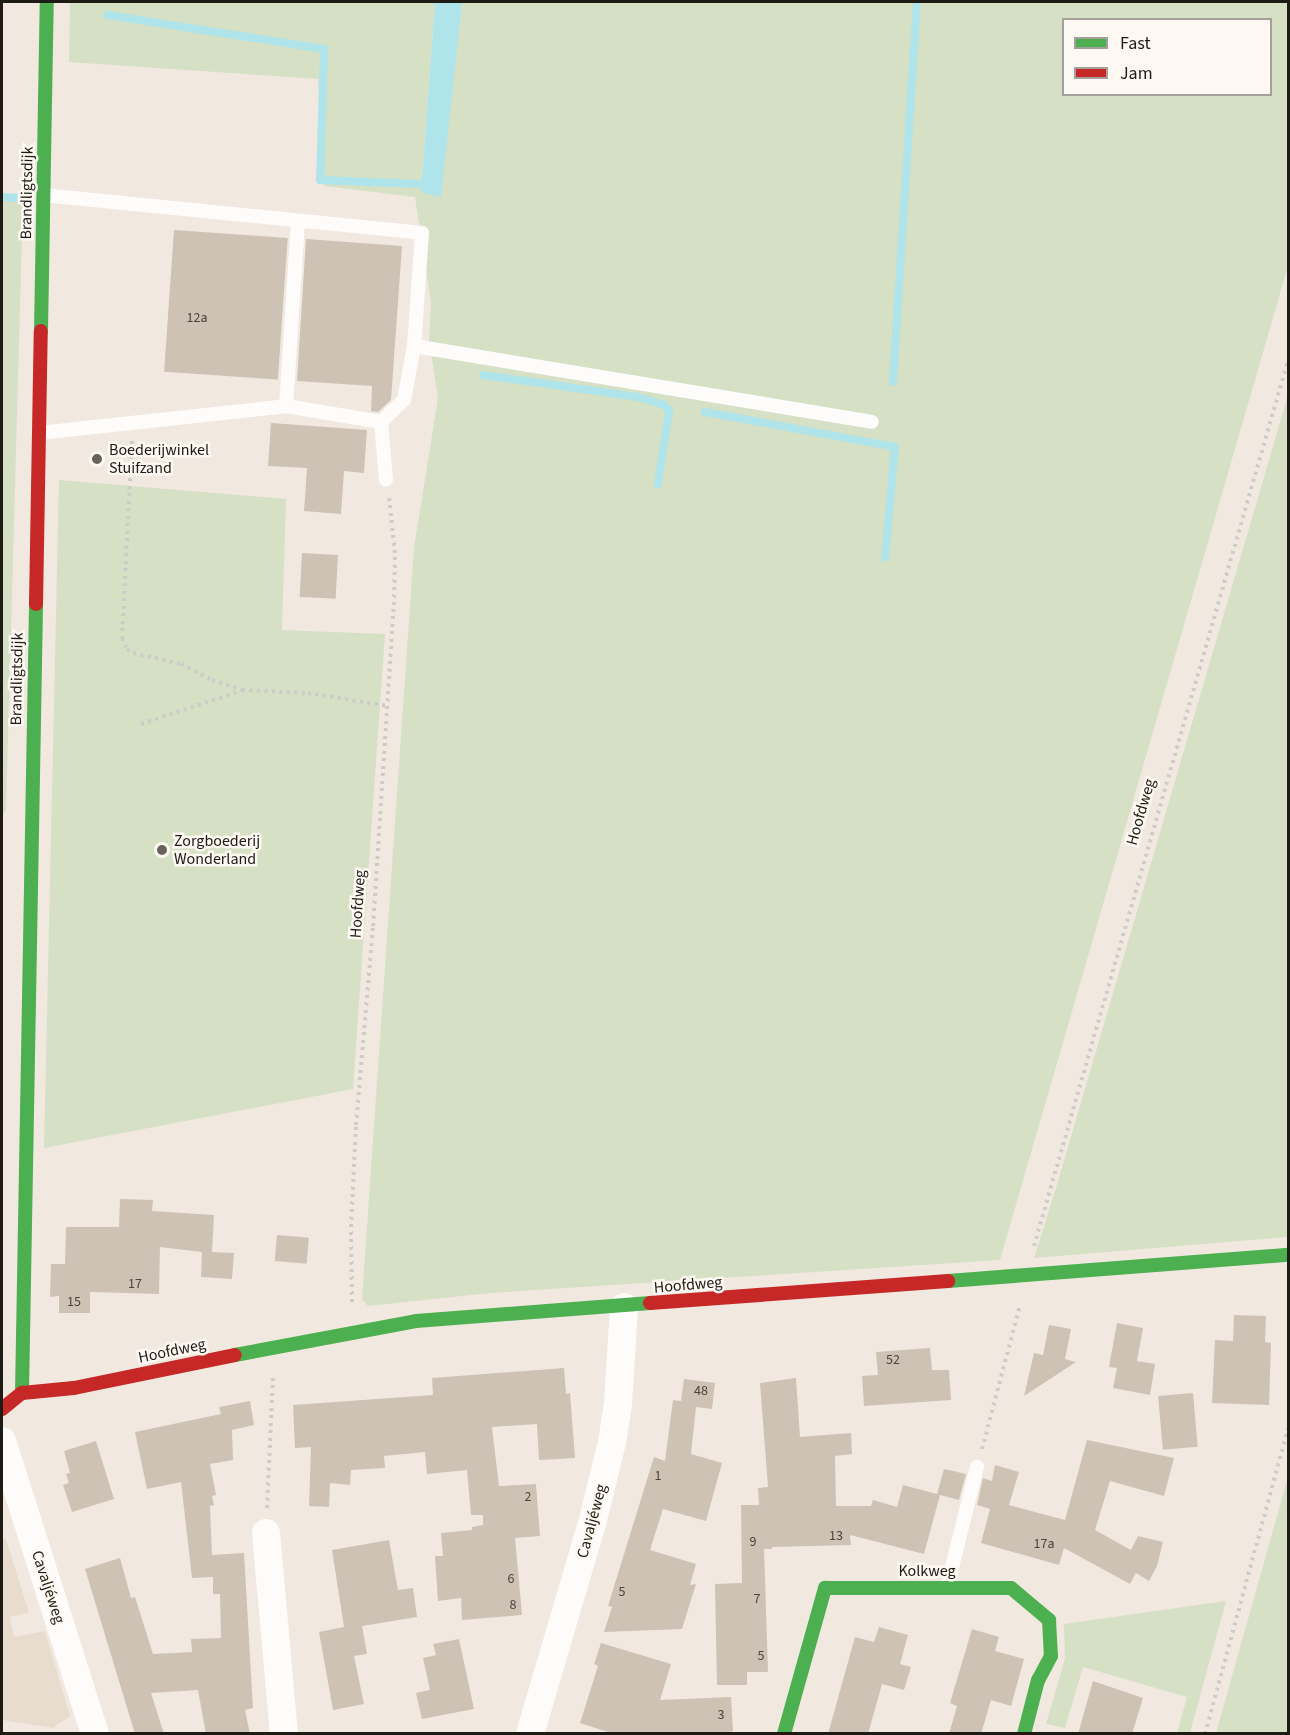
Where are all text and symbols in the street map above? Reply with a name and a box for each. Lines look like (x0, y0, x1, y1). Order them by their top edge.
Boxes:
legend (1062, 18, 1272, 96)
text: Fast (1120, 31, 1151, 56)
text: Jam (1120, 61, 1153, 86)
street label: Brandligtsdijk (17, 146, 37, 240)
house number: 12a (187, 310, 207, 326)
place label: Boederijwinkel Stuifzand (109, 440, 209, 478)
marker: Boederijwinkel Stuifzand (90, 452, 104, 466)
street label: Brandligtsdijk (7, 632, 27, 726)
street label: Hoofdweg (1122, 776, 1160, 848)
place label: Zorgboederij Wonderland (174, 831, 260, 869)
marker: Zorgboederij Wonderland (155, 843, 169, 857)
street label: Hoofdweg (346, 869, 370, 939)
street label: Hoofdweg (653, 1272, 723, 1298)
house number: 17 (128, 1276, 142, 1292)
house number: 15 (67, 1294, 81, 1310)
street label: Hoofdweg (137, 1334, 207, 1368)
house number: 52 (886, 1352, 900, 1368)
house number: 48 (694, 1383, 708, 1399)
house number: 1 (655, 1468, 661, 1484)
street label: Cavaljéweg (573, 1482, 611, 1560)
house number: 2 (525, 1489, 531, 1505)
house number: 13 (829, 1528, 843, 1544)
house number: 9 (750, 1534, 756, 1550)
house number: 17a (1034, 1536, 1054, 1552)
street label: Cavaljéweg (27, 1548, 69, 1626)
street label: Kolkweg (898, 1561, 956, 1581)
house number: 6 (508, 1571, 514, 1587)
house number: 5 (619, 1584, 625, 1600)
house number: 7 (754, 1591, 760, 1607)
house number: 8 (510, 1597, 516, 1613)
house number: 5 (758, 1648, 764, 1664)
house number: 3 (718, 1707, 724, 1723)

